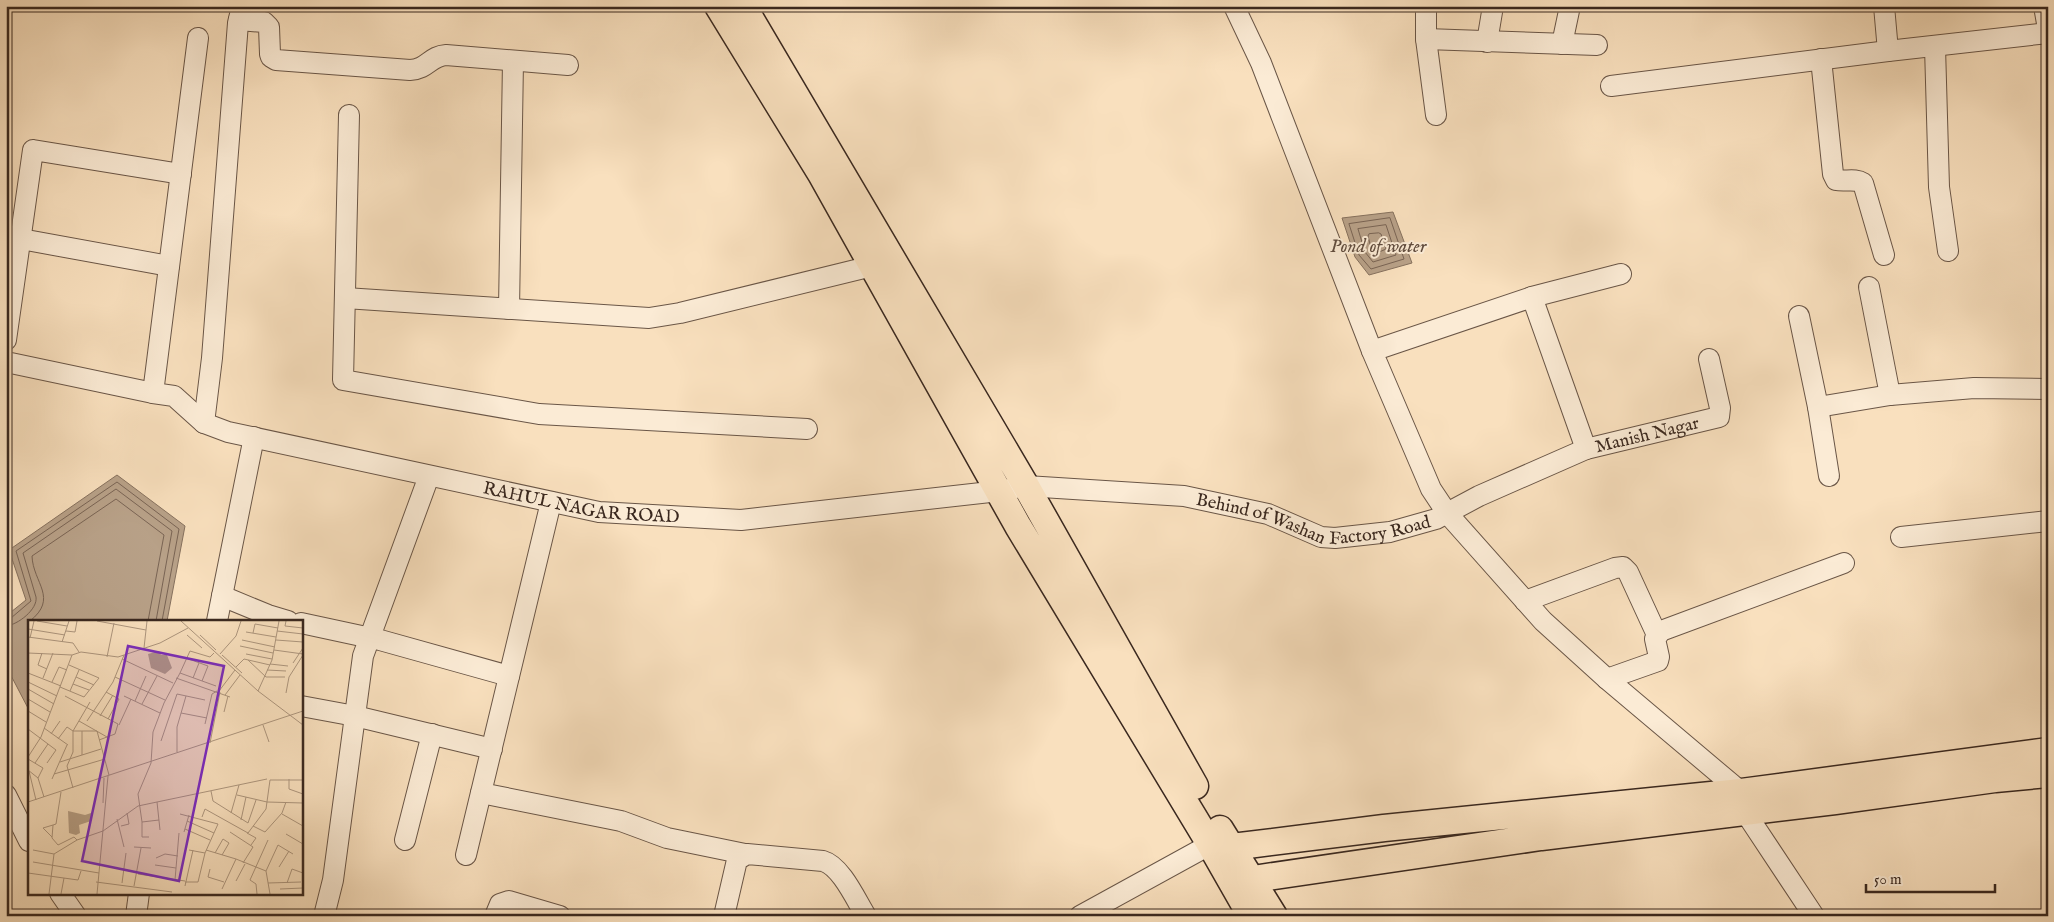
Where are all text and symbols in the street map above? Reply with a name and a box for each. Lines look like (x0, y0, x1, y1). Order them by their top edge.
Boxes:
water label: Pond of water (1330, 235, 1428, 259)
street label: Manish Nagar (1593, 412, 1702, 459)
street label: RAHUL NAGAR ROAD (481, 477, 680, 530)
street label: Behind of Washan Factory Road (1194, 489, 1434, 551)
inset map (28, 620, 302, 894)
scale bar (1866, 862, 1995, 894)
text: 50 m (1874, 870, 1902, 889)

